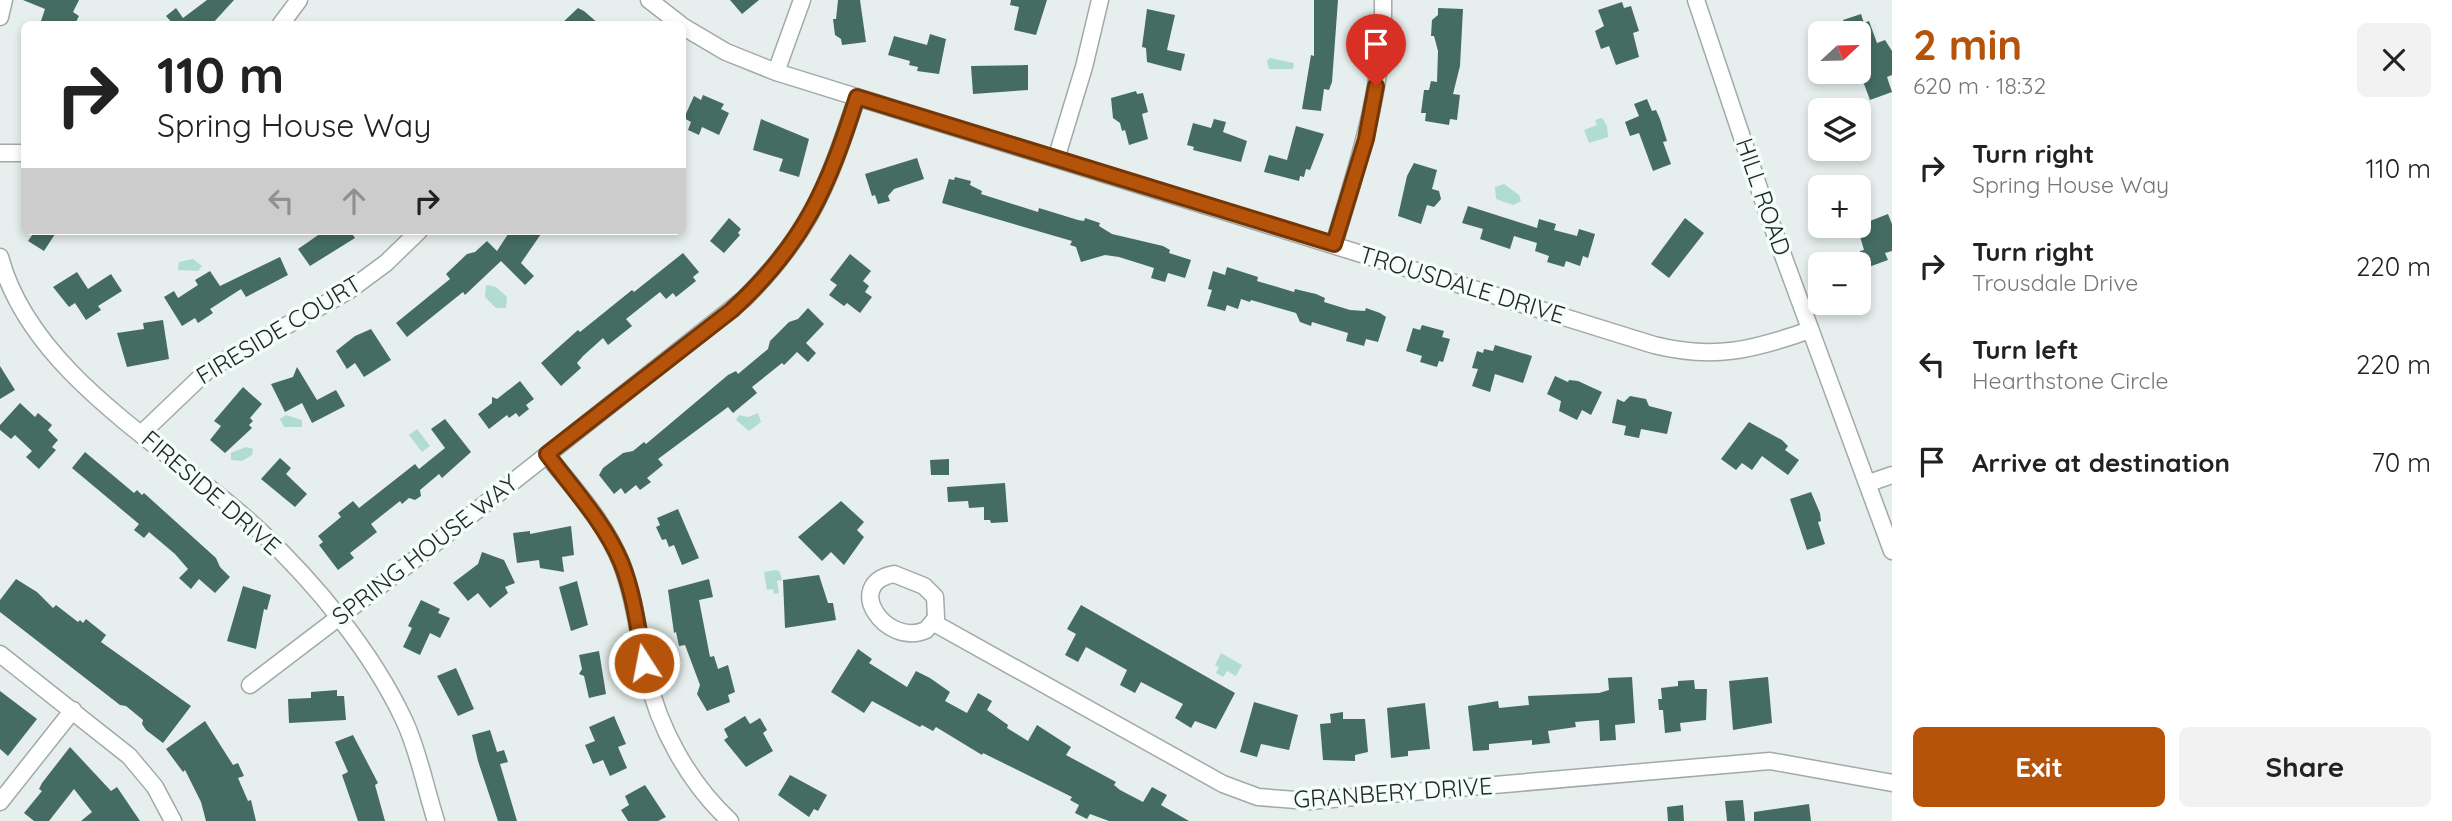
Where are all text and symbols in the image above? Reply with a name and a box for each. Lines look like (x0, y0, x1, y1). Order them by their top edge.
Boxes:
pin (1346, 14, 1406, 86)
text: 2 min (1913, 18, 2022, 71)
north arrow (1808, 21, 1871, 84)
map controls (1808, 21, 1871, 315)
button: close (2357, 23, 2431, 97)
icon: arrive (1357, 25, 1395, 63)
text: 110 m (157, 44, 284, 105)
icon: right (42, 49, 133, 140)
text: 620 m · 18:32 (1913, 71, 2046, 100)
button: layers (1808, 98, 1871, 161)
text: Spring House Way (157, 105, 431, 145)
street label: HILL ROAD (1730, 134, 1798, 259)
text: Turn right (1972, 137, 2094, 170)
icon: right (1913, 149, 1951, 187)
text: 110 m (2365, 152, 2431, 185)
text: Spring House Way (1972, 170, 2169, 199)
button: + (1808, 175, 1871, 238)
icon: left (262, 182, 300, 220)
icon: ahead (335, 182, 373, 220)
icon: right (408, 182, 446, 220)
text: Turn right (1972, 235, 2094, 268)
street label: TROUSDALE DRIVE (1356, 238, 1569, 330)
icon: right (1913, 247, 1951, 285)
text: 220 m (2356, 250, 2431, 283)
button: − (1808, 252, 1871, 315)
street label: FIRESIDE COURT (190, 268, 367, 390)
text: Trousdale Drive (1972, 268, 2138, 297)
text: Turn left (1972, 333, 2079, 366)
icon: left (1913, 345, 1951, 383)
text: 220 m (2356, 348, 2431, 381)
text: Hearthstone Circle (1972, 366, 2169, 395)
street label: FIRESIDE DRIVE (136, 423, 288, 561)
icon: arrive (1913, 443, 1951, 481)
text: Arrive at destination (1972, 446, 2230, 479)
text: 70 m (2371, 446, 2431, 479)
street label: SPRING HOUSE WAY (326, 467, 523, 631)
position arrow (607, 626, 681, 700)
button: Exit (1913, 727, 2165, 807)
button: Share (2179, 727, 2431, 807)
street label: GRANBERY DRIVE (1292, 770, 1493, 814)

